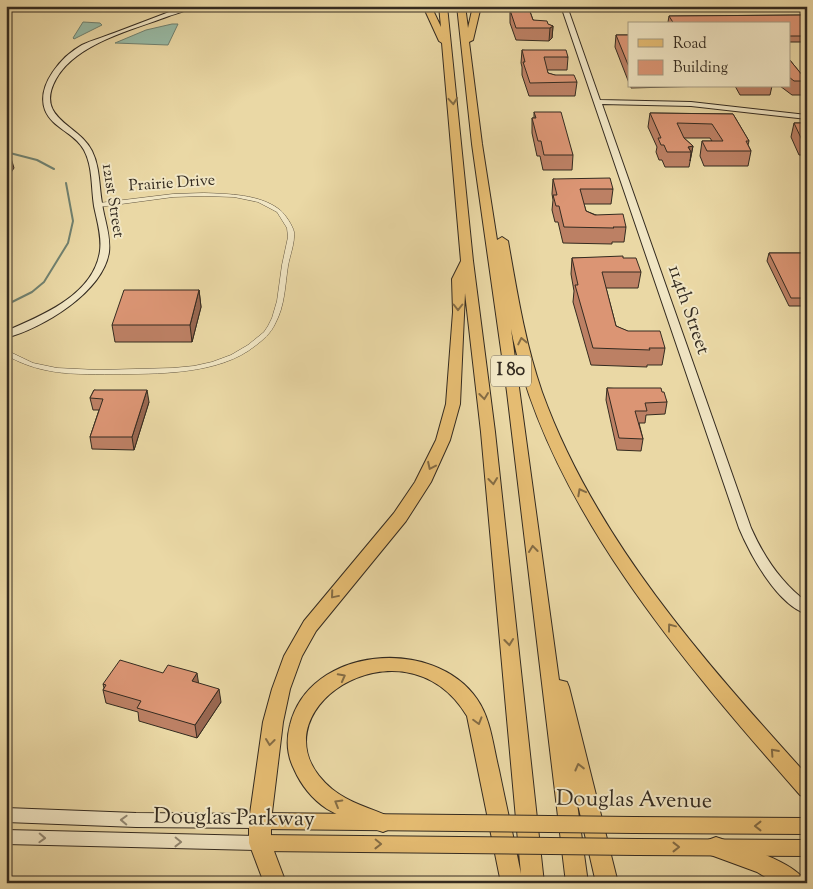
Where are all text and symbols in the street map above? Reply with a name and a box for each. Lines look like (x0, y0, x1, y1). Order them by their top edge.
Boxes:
legend (628, 22, 790, 88)
text: Road (673, 34, 707, 55)
text: Building (673, 58, 728, 79)
one-way arrow (447, 97, 458, 105)
street label: 121st Street (95, 162, 129, 240)
street label: Prairie Drive (128, 170, 216, 198)
street label: 114th Street (660, 262, 716, 359)
one-way arrow (453, 304, 463, 311)
one-way arrow (517, 337, 527, 346)
road number: I 80 (491, 356, 531, 386)
one-way arrow (478, 393, 489, 401)
one-way arrow (427, 460, 437, 469)
one-way arrow (487, 477, 498, 485)
one-way arrow (577, 488, 587, 497)
one-way arrow (528, 545, 539, 553)
one-way arrow (331, 590, 340, 599)
one-way arrow (668, 624, 676, 633)
one-way arrow (503, 639, 514, 647)
one-way arrow (337, 673, 346, 683)
one-way arrow (473, 716, 483, 724)
one-way arrow (266, 737, 276, 746)
one-way arrow (771, 749, 780, 758)
one-way arrow (574, 763, 585, 772)
street label: Douglas Avenue (556, 784, 712, 818)
one-way arrow (335, 800, 344, 810)
street label: Douglas Parkway (153, 802, 315, 836)
one-way arrow (120, 814, 128, 825)
one-way arrow (754, 821, 762, 831)
one-way arrow (38, 833, 46, 844)
one-way arrow (174, 837, 182, 847)
one-way arrow (375, 839, 383, 849)
one-way arrow (672, 842, 680, 852)

